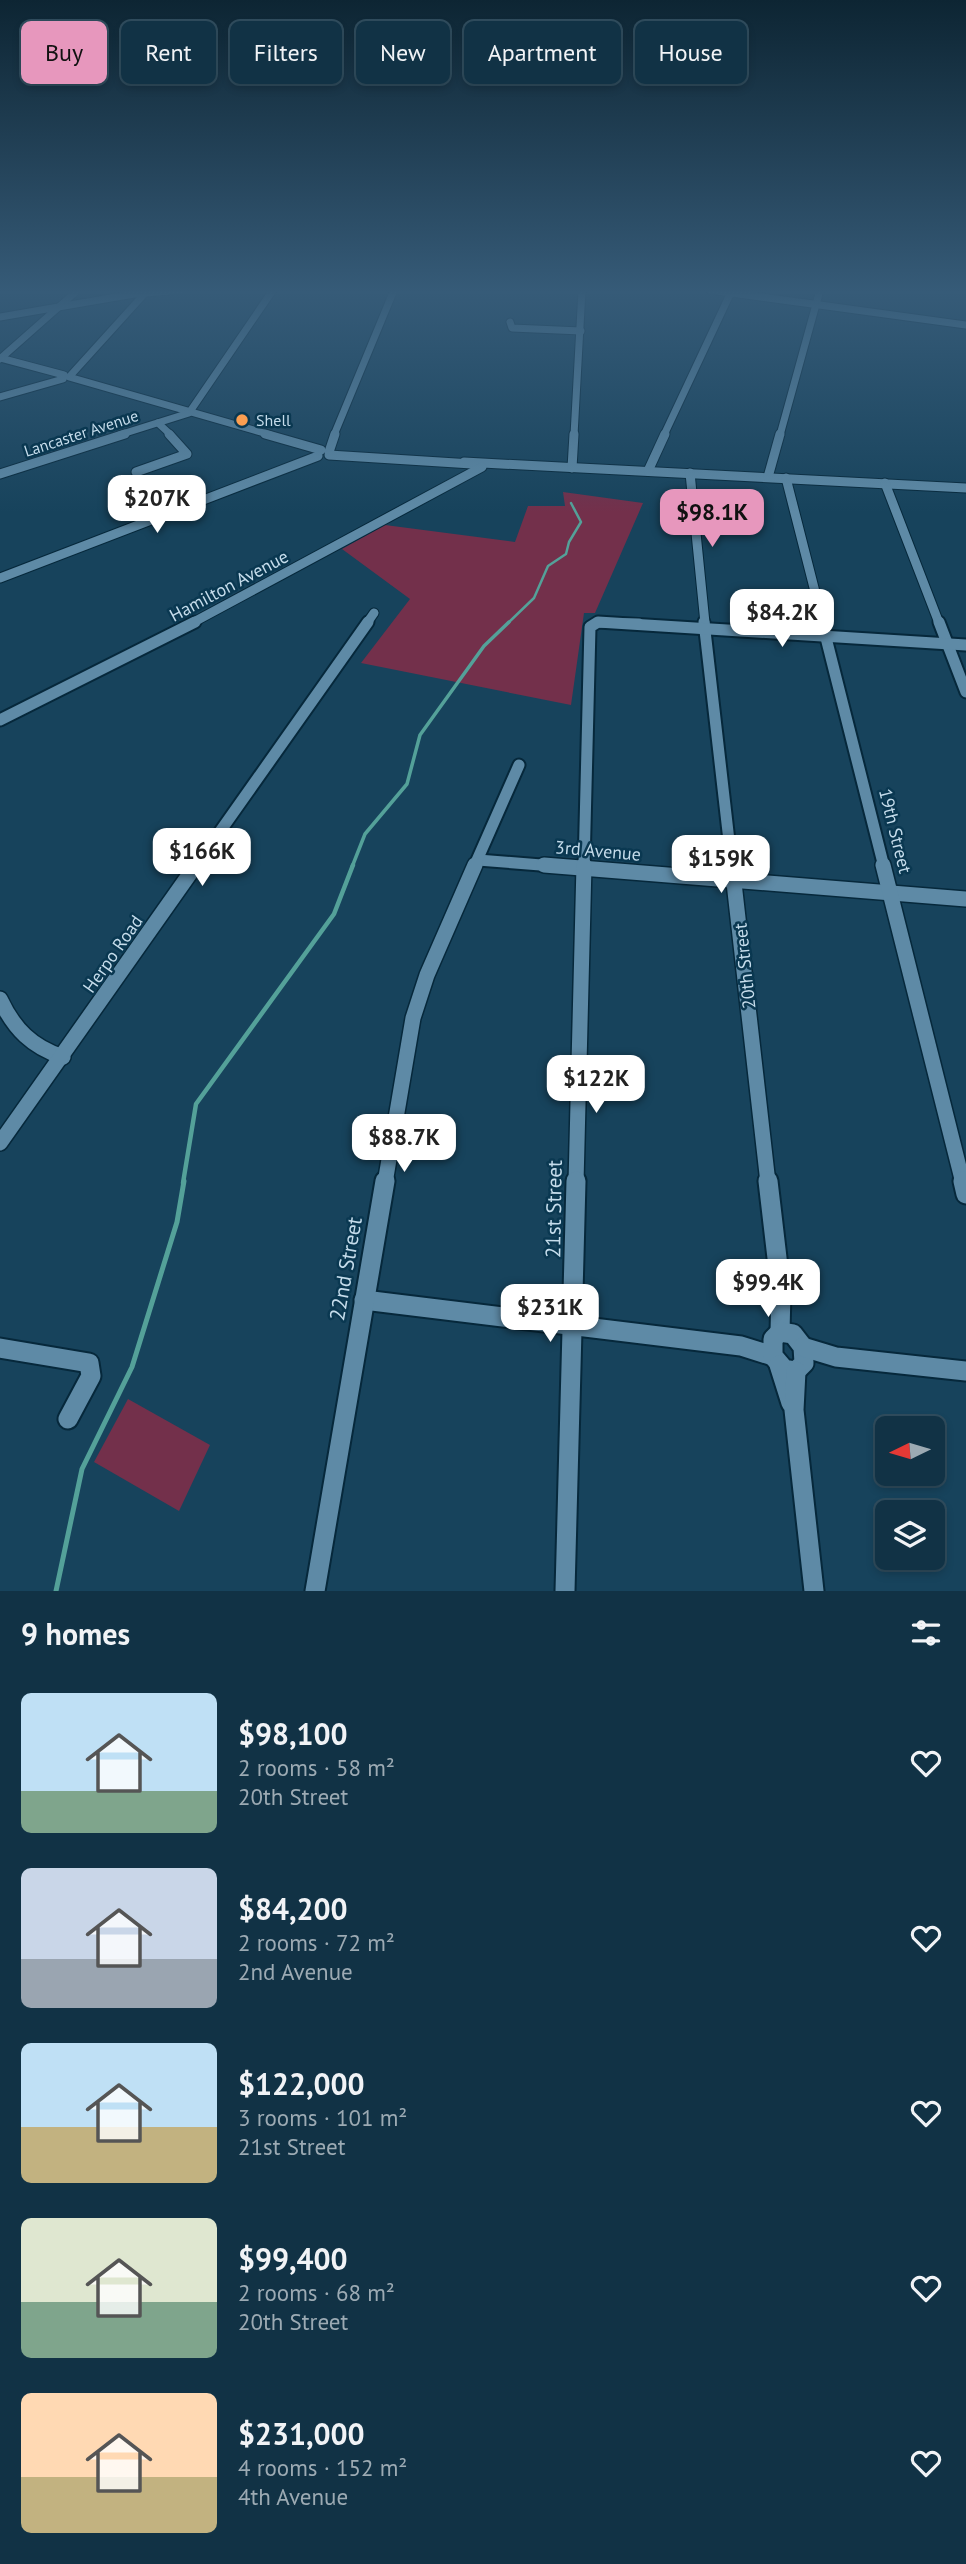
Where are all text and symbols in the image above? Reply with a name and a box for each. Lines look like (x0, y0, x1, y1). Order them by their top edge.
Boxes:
chip: Buy (21, 21, 107, 84)
chip: Rent (121, 21, 216, 84)
chip: Filters (230, 21, 342, 84)
chip: New (356, 21, 450, 84)
chip: Apartment (464, 21, 621, 84)
chip: House (635, 21, 747, 84)
street label: Lancaster Avenue (21, 405, 141, 461)
place label: Shell (256, 410, 291, 430)
marker: Shell (234, 412, 250, 428)
pin: $207K (108, 476, 206, 535)
text: $207K (124, 483, 190, 512)
pin: $98.1K (655, 490, 769, 549)
text: $98.1K (676, 497, 748, 526)
street label: Hamilton Avenue (165, 545, 292, 627)
pin: $84.2K (725, 590, 839, 649)
text: $84.2K (746, 597, 818, 626)
street label: 19th Street (874, 786, 917, 876)
pin: $166K (153, 828, 251, 888)
street label: 3rd Avenue (554, 835, 642, 866)
text: $166K (169, 836, 235, 865)
pin: $159K (672, 836, 770, 895)
text: $159K (688, 843, 754, 872)
street label: Herpo Road (77, 910, 148, 997)
street label: 20th Street (729, 922, 760, 1010)
pin: $122K (547, 1056, 645, 1115)
text: $122K (563, 1063, 629, 1092)
pin: $88.7K (347, 1114, 461, 1174)
text: $88.7K (368, 1122, 440, 1151)
street label: 21st Street (539, 1160, 568, 1258)
street label: 22nd Street (323, 1215, 368, 1323)
pin: $99.4K (711, 1260, 825, 1319)
text: $99.4K (732, 1267, 804, 1296)
pin: $231K (501, 1284, 599, 1344)
text: $231K (517, 1292, 583, 1321)
north arrow (875, 1416, 945, 1486)
map controls (875, 1416, 945, 1570)
button: layers (875, 1500, 945, 1570)
text: 9 homes (21, 1614, 130, 1653)
icon: filters (907, 1614, 945, 1652)
text: $98,100 (238, 1714, 348, 1753)
icon: home (77, 1721, 161, 1805)
icon: heart (907, 1744, 945, 1782)
text: 2 rooms · 58 m² (238, 1753, 395, 1782)
text: 20th Street (238, 1782, 348, 1811)
text: $84,200 (238, 1889, 348, 1928)
icon: home (77, 1896, 161, 1980)
icon: heart (907, 1919, 945, 1957)
text: 2 rooms · 72 m² (238, 1928, 395, 1957)
text: 2nd Avenue (238, 1957, 353, 1986)
text: $122,000 (238, 2064, 365, 2103)
icon: home (77, 2071, 161, 2155)
icon: heart (907, 2094, 945, 2132)
text: 3 rooms · 101 m² (238, 2103, 407, 2132)
text: 21st Street (238, 2132, 345, 2161)
text: $99,400 (238, 2239, 348, 2278)
icon: home (77, 2246, 161, 2330)
icon: heart (907, 2269, 945, 2307)
text: 2 rooms · 68 m² (238, 2278, 395, 2307)
text: 20th Street (238, 2307, 348, 2336)
text: $231,000 (238, 2414, 365, 2453)
icon: home (77, 2421, 161, 2505)
icon: heart (907, 2444, 945, 2482)
text: 4 rooms · 152 m² (238, 2453, 407, 2482)
text: 4th Avenue (238, 2482, 348, 2511)

